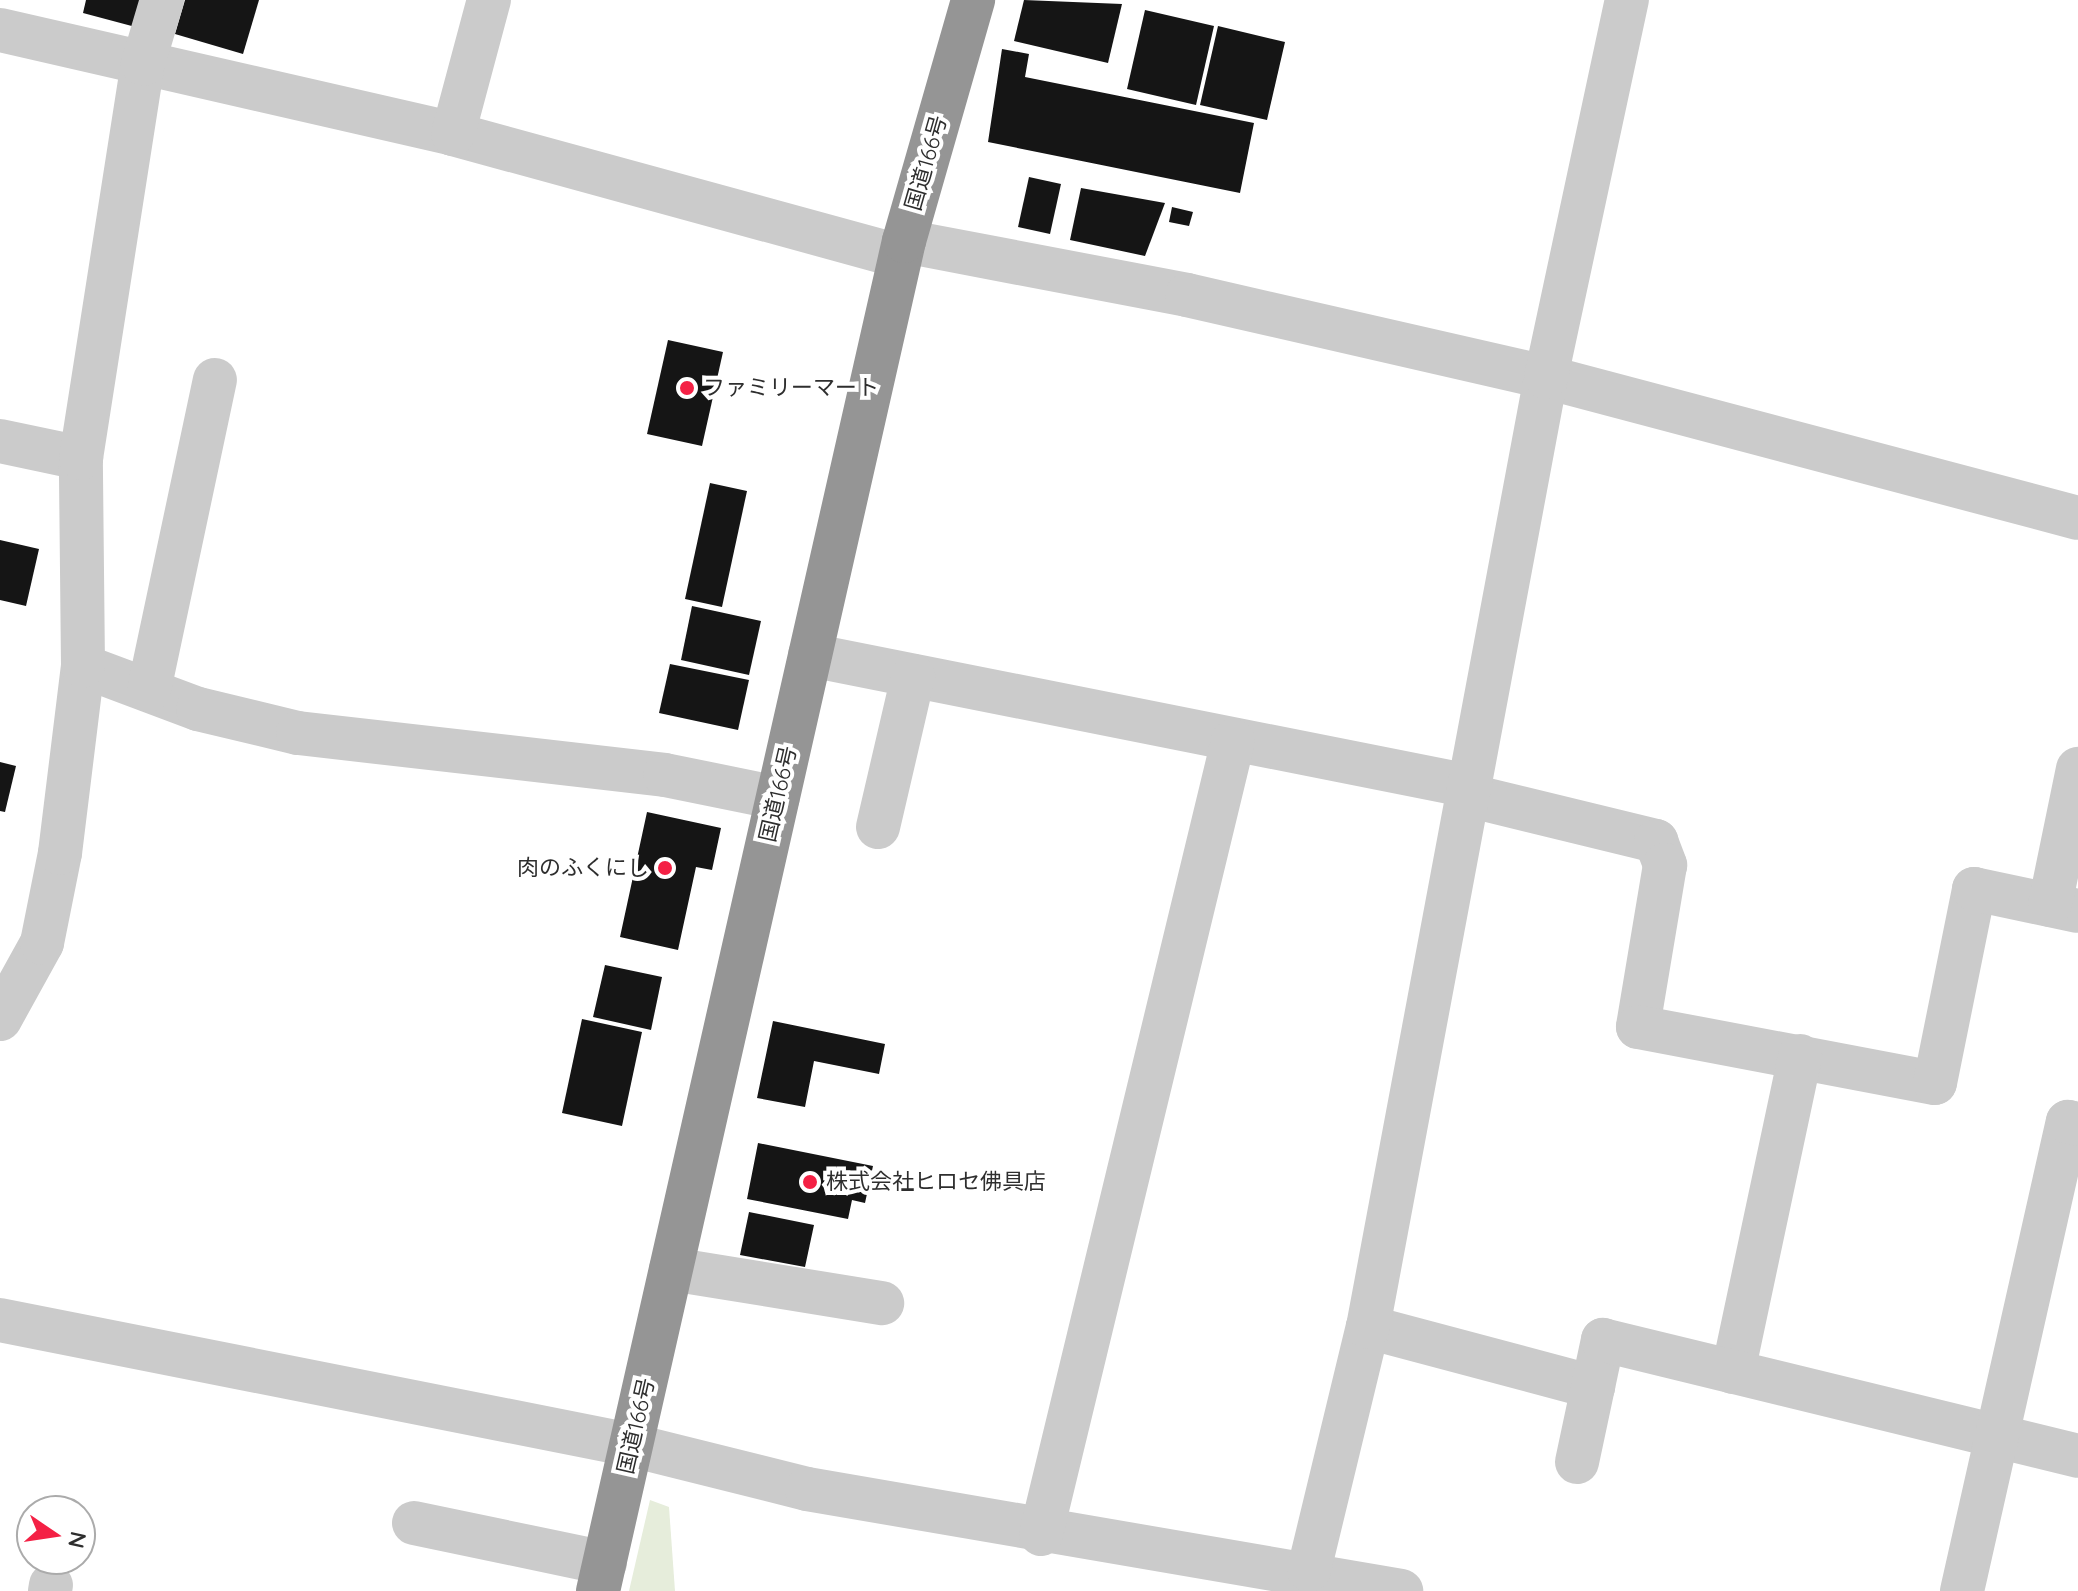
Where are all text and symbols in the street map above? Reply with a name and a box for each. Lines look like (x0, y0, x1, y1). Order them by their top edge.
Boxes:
street label: 国道166号 (900, 112, 952, 214)
place label: ファミリーマート (703, 375, 879, 401)
marker: ファミリーマート (678, 379, 696, 397)
street label: 国道166号 (754, 743, 802, 845)
place label: 肉のふくにし (517, 855, 649, 881)
marker: 肉のふくにし (656, 859, 674, 877)
place label: 株式会社ヒロセ佛具店 (826, 1169, 1046, 1195)
marker: 株式会社ヒロセ佛具店 (801, 1173, 819, 1191)
street label: 国道166号 (612, 1375, 660, 1477)
north arrow (16, 1495, 96, 1575)
text: N (62, 1529, 93, 1551)

